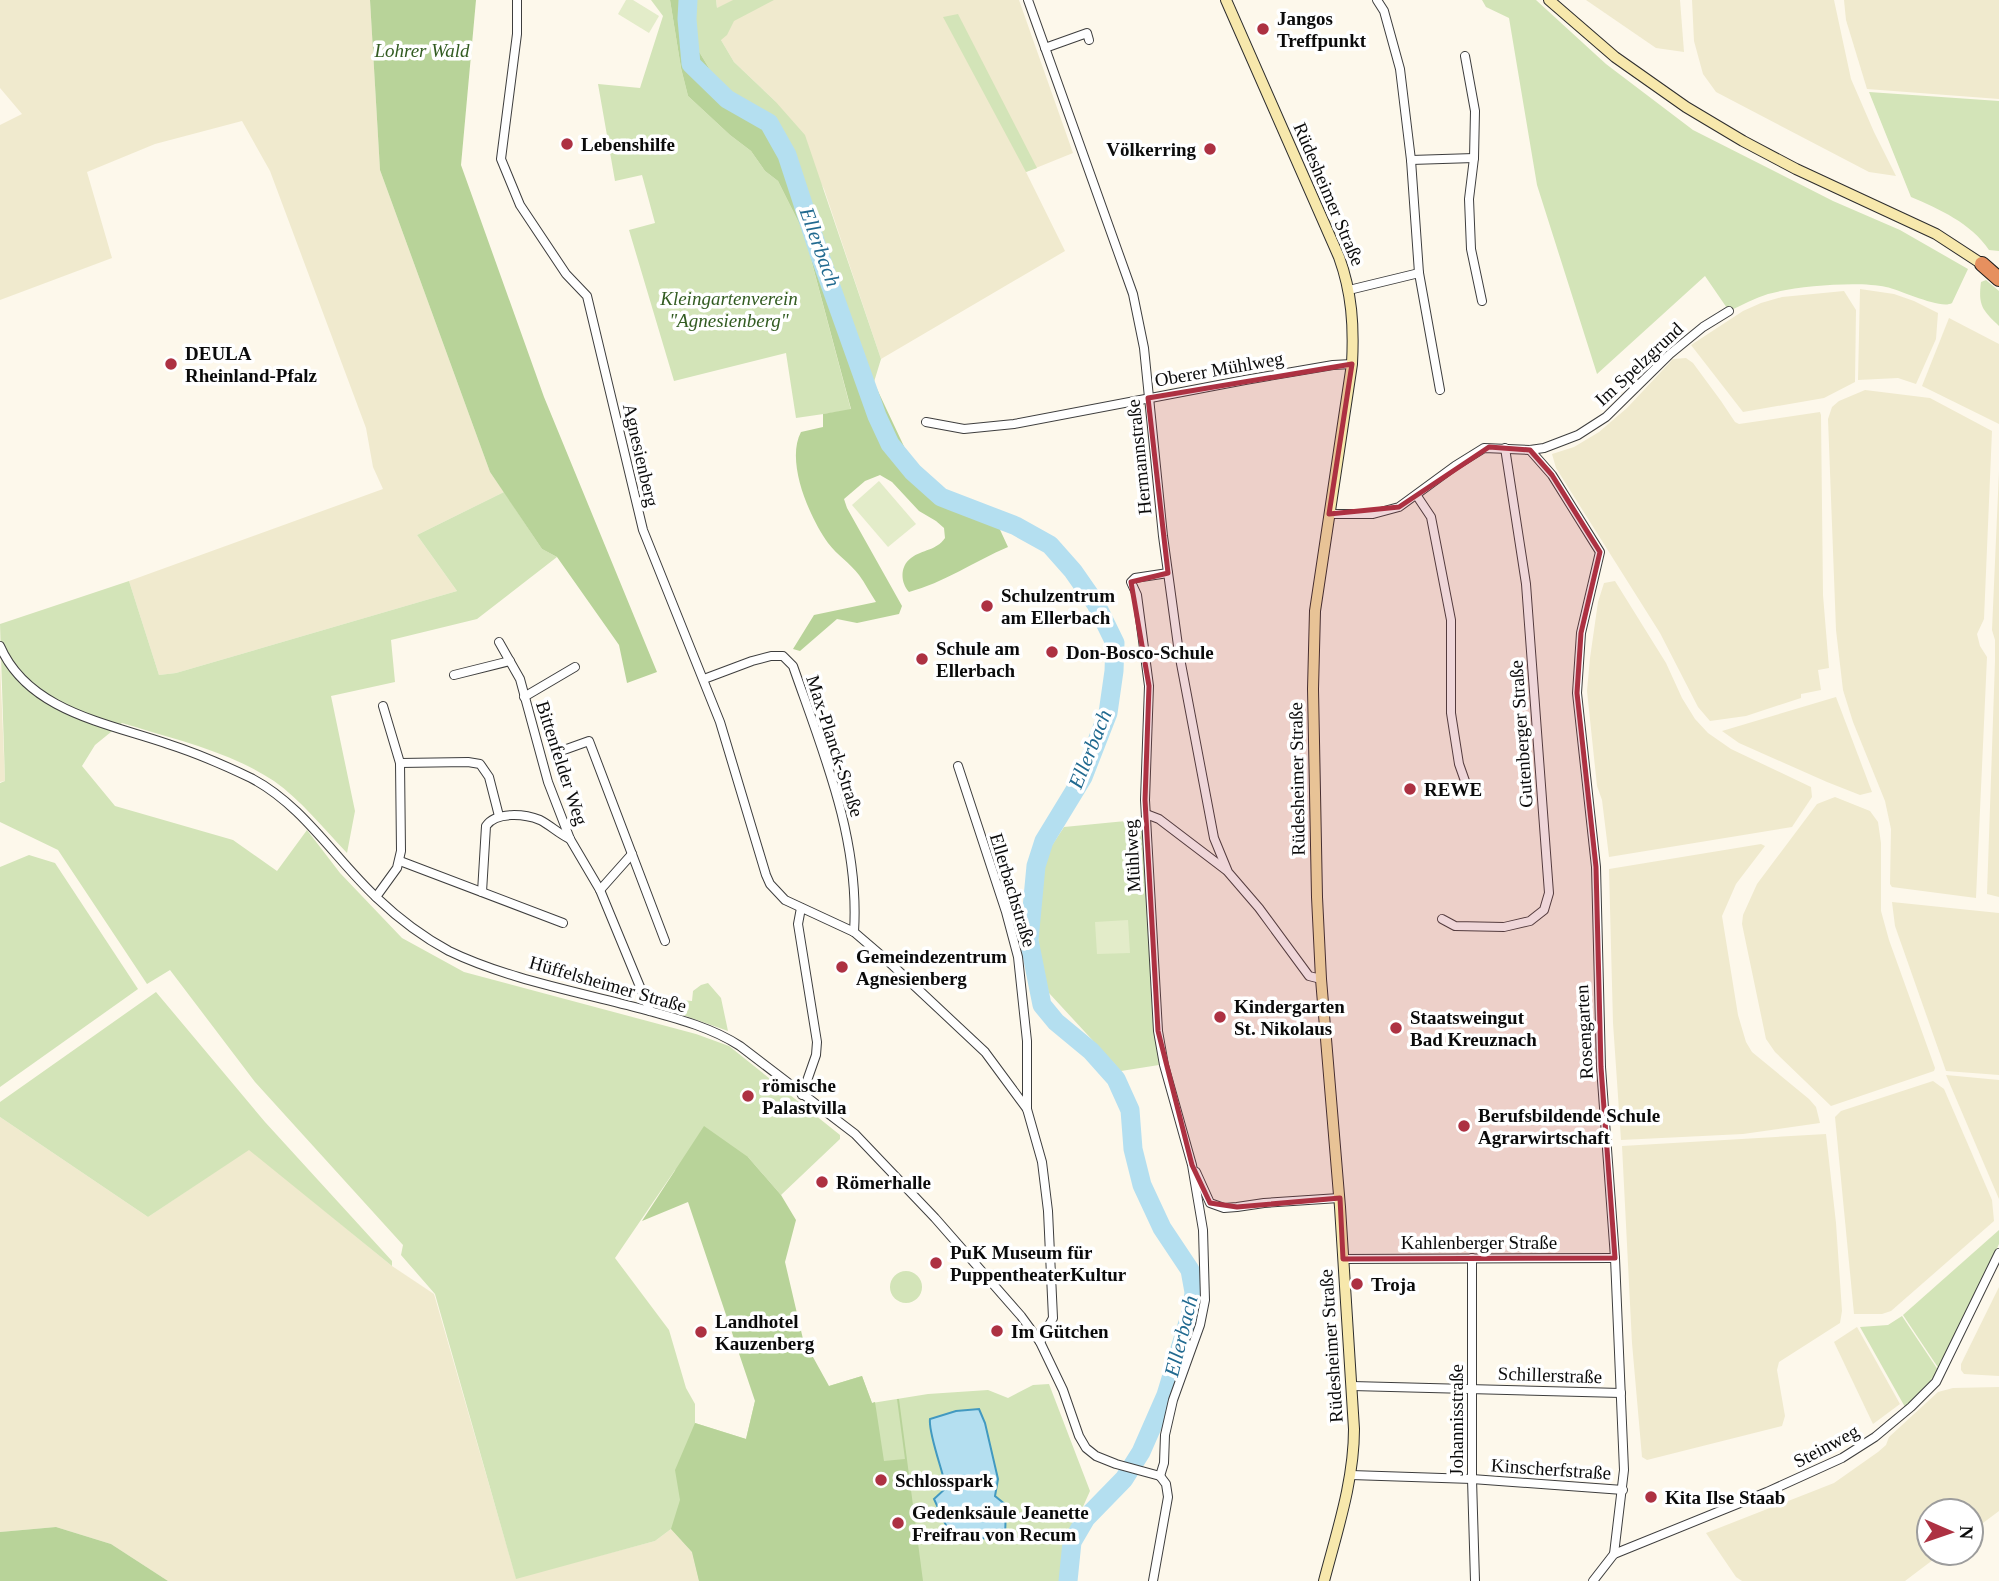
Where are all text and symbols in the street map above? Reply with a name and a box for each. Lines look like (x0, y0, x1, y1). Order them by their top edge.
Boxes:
place label: Jangos Treffpunkt (1277, 8, 1367, 51)
marker: Jangos Treffpunkt (1255, 21, 1271, 37)
park label: Lohrer Wald (373, 40, 470, 61)
street label: Rüdesheimer Straße (1289, 119, 1369, 269)
place label: Lebenshilfe (581, 134, 675, 155)
marker: Lebenshilfe (559, 136, 575, 152)
place label: Völkerring (1106, 139, 1196, 160)
marker: Völkerring (1202, 141, 1218, 157)
water label: Ellerbach (794, 203, 845, 290)
park label: Kleingartenverein "Agnesienberg" (659, 288, 798, 331)
street label: Im Spelzgrund (1591, 318, 1688, 410)
place label: DEULA Rheinland-Pfalz (185, 343, 318, 386)
street label: Oberer Mühlweg (1153, 347, 1285, 391)
marker: DEULA Rheinland-Pfalz (163, 356, 179, 372)
street label: Hermannstraße (1122, 398, 1156, 516)
street label: Agnesienberg (619, 401, 663, 509)
place label: Schulzentrum am Ellerbach (1001, 585, 1115, 628)
marker: Schulzentrum am Ellerbach (979, 598, 995, 614)
place label: Schule am Ellerbach (936, 638, 1020, 681)
place label: Don-Bosco-Schule (1066, 642, 1214, 663)
marker: Don-Bosco-Schule (1044, 644, 1060, 660)
marker: Schule am Ellerbach (914, 651, 930, 667)
street label: Gutenberger Straße (1505, 659, 1537, 809)
street label: Max-Planck-Straße (802, 673, 868, 819)
street label: Bittenfelder Weg (532, 698, 592, 828)
street label: Rüdesheimer Straße (1285, 702, 1309, 856)
water label: Ellerbach (1063, 706, 1117, 793)
place label: REWE (1424, 779, 1482, 800)
marker: REWE (1402, 781, 1418, 797)
street label: Mühlweg (1120, 819, 1144, 893)
street label: Ellerbachstraße (986, 830, 1040, 950)
place label: Gemeindezentrum Agnesienberg (856, 946, 1007, 989)
street label: Hüffelsheimer Straße (527, 951, 689, 1017)
marker: Gemeindezentrum Agnesienberg (834, 959, 850, 975)
street label: Rosengarten (1571, 984, 1597, 1080)
place label: Kindergarten St. Nikolaus (1234, 996, 1345, 1039)
place label: Staatsweingut Bad Kreuznach (1410, 1007, 1537, 1050)
marker: Kindergarten St. Nikolaus (1212, 1009, 1228, 1025)
marker: Staatsweingut Bad Kreuznach (1388, 1020, 1404, 1036)
place label: römische Palastvilla (762, 1075, 847, 1118)
marker: römische Palastvilla (740, 1088, 756, 1104)
place label: Berufsbildende Schule Agrarwirtschaft (1478, 1105, 1660, 1148)
marker: Berufsbildende Schule Agrarwirtschaft (1456, 1118, 1472, 1134)
place label: Römerhalle (836, 1172, 931, 1193)
marker: Römerhalle (814, 1174, 830, 1190)
street label: Kahlenberger Straße (1401, 1232, 1557, 1253)
place label: PuK Museum für PuppentheaterKultur (950, 1242, 1127, 1285)
marker: PuK Museum für PuppentheaterKultur (928, 1255, 944, 1271)
street label: Rüdesheimer Straße (1315, 1269, 1347, 1423)
place label: Troja (1371, 1274, 1416, 1295)
marker: Troja (1349, 1276, 1365, 1292)
water label: Ellerbach (1159, 1293, 1203, 1380)
place label: Landhotel Kauzenberg (715, 1311, 815, 1354)
place label: Im Gütchen (1011, 1321, 1109, 1342)
marker: Im Gütchen (989, 1323, 1005, 1339)
marker: Landhotel Kauzenberg (693, 1324, 709, 1340)
street label: Schillerstraße (1497, 1363, 1603, 1387)
street label: Johannisstraße (1446, 1364, 1467, 1476)
street label: Steinweg (1790, 1420, 1863, 1472)
street label: Kinscherfstraße (1490, 1454, 1612, 1484)
place label: Schlosspark (895, 1470, 994, 1491)
marker: Schlosspark (873, 1472, 889, 1488)
place label: Kita Ilse Staab (1665, 1487, 1785, 1508)
marker: Kita Ilse Staab (1643, 1489, 1659, 1505)
north arrow (1915, 1497, 1985, 1567)
place label: Gedenksäule Jeanette Freifrau von Recum (912, 1502, 1089, 1545)
marker: Gedenksäule Jeanette Freifrau von Recum (890, 1515, 906, 1531)
text: N (1956, 1525, 1977, 1540)

